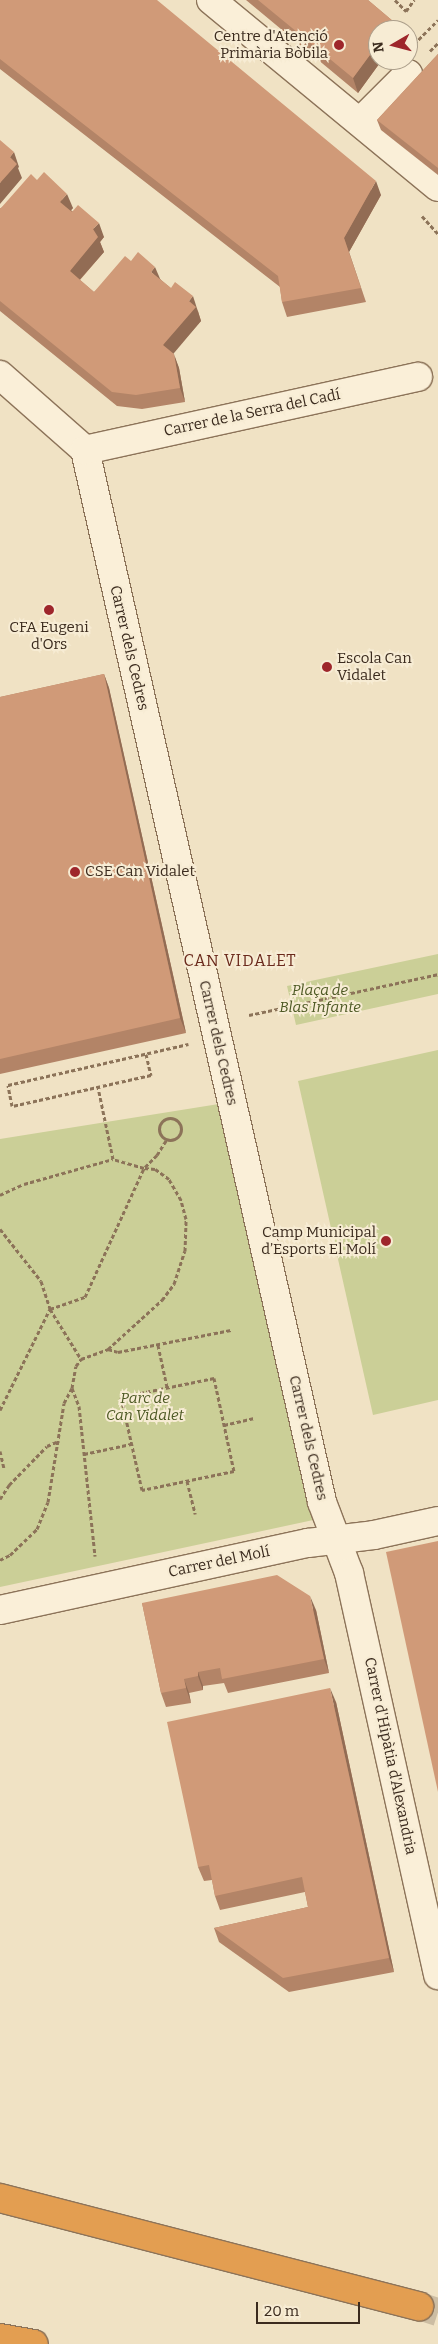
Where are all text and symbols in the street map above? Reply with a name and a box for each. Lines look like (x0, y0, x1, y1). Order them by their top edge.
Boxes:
north arrow (368, 20, 418, 70)
place label: Centre d'Atenció Primària Bòbila (214, 27, 328, 62)
marker: Centre d'Atenció Primària Bòbila (332, 38, 346, 52)
text: N (369, 40, 388, 54)
street label: Carrer de la Serra del Cadí (162, 386, 342, 440)
street label: Carrer dels Cedres (106, 584, 152, 712)
marker: CFA Eugeni d'Ors (43, 604, 55, 616)
place label: CFA Eugeni d'Ors (9, 618, 89, 653)
place label: Escola Can Vidalet (337, 649, 412, 684)
marker: Escola Can Vidalet (321, 661, 333, 673)
place label: CSE Can Vidalet (85, 863, 195, 881)
marker: CSE Can Vidalet (69, 866, 81, 878)
district label: CAN VIDALET (182, 951, 298, 971)
street label: Carrer dels Cedres (195, 979, 241, 1107)
park label: Plaça de Blas Infante (279, 981, 361, 1016)
place label: Camp Municipal d’Esports El Molí (261, 1223, 376, 1258)
marker: Camp Municipal d’Esports El Molí (380, 1235, 392, 1247)
street label: Carrer dels Cedres (285, 1374, 331, 1502)
park label: Parc de Can Vidalet (106, 1389, 184, 1424)
street label: Carrer del Molí (167, 1542, 271, 1582)
street label: Carrer d'Hipàtia d'Alexandria (360, 1656, 420, 1856)
scale bar (258, 2292, 362, 2324)
text: 20 m (264, 2302, 299, 2320)

